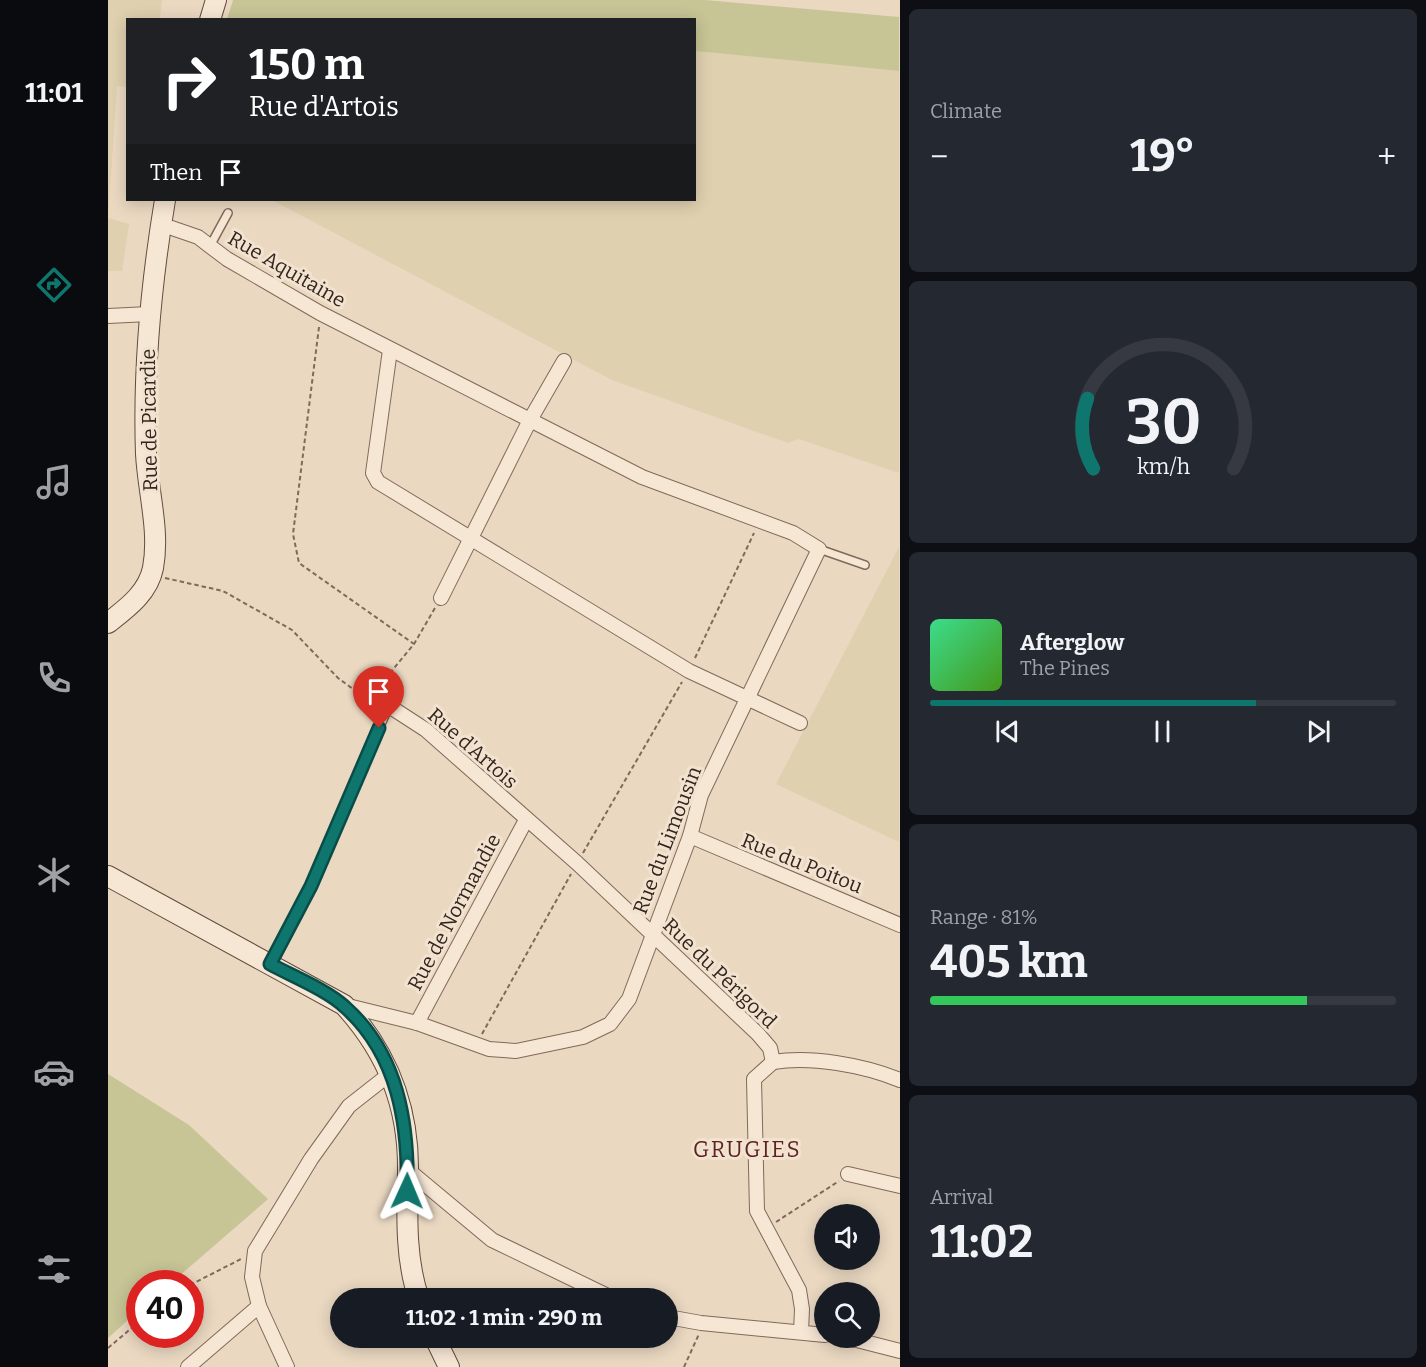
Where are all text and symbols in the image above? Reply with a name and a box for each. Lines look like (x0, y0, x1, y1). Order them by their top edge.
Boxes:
text: 150 m (249, 40, 364, 90)
icon: right (150, 42, 228, 120)
text: 11:01 (25, 77, 83, 109)
text: Rue d'Artois (249, 91, 399, 123)
text: Climate (930, 99, 1002, 123)
text: 19° (1130, 129, 1195, 183)
text: − (930, 137, 948, 177)
text: + (1377, 137, 1396, 177)
icon: arrive (214, 156, 247, 189)
text: Then (150, 159, 202, 186)
street label: Rue Aquitaine (224, 226, 350, 312)
icon: directions (33, 264, 75, 306)
street label: Rue de Picardie (136, 348, 162, 492)
text: 30 (1125, 385, 1201, 460)
text: km/h (1136, 454, 1190, 480)
icon: music (33, 461, 75, 503)
text: Afterglow (1020, 629, 1124, 656)
text: The Pines (1020, 656, 1110, 680)
icon: phone (33, 657, 75, 699)
pin (353, 666, 404, 728)
icon: arrive (362, 675, 395, 708)
street label: Rue d'Artois (423, 703, 523, 793)
icon: previous (991, 715, 1024, 748)
icon: pause (1146, 715, 1179, 748)
icon: next (1302, 715, 1335, 748)
street label: Rue du Limousin (628, 762, 706, 917)
street label: Rue du Poitou (738, 828, 866, 898)
street label: Rue de Normandie (403, 830, 505, 994)
icon: climate (33, 854, 75, 896)
text: Range · 81% (930, 905, 1038, 929)
street label: Rue du Périgord (658, 913, 782, 1033)
text: 405 km (930, 935, 1088, 989)
icon: car (33, 1051, 75, 1093)
district label: GRUGIES (693, 1136, 801, 1163)
position arrow (375, 1159, 439, 1223)
text: Arrival (930, 1185, 993, 1209)
map controls (814, 1204, 880, 1348)
button: sound (814, 1204, 880, 1270)
text: 11:02 (930, 1215, 1033, 1269)
icon: filters (33, 1248, 75, 1290)
speed limit sign: 40 (126, 1270, 204, 1348)
button: search (814, 1282, 880, 1348)
text: 11:02 · 1 min · 290 m (406, 1304, 602, 1331)

